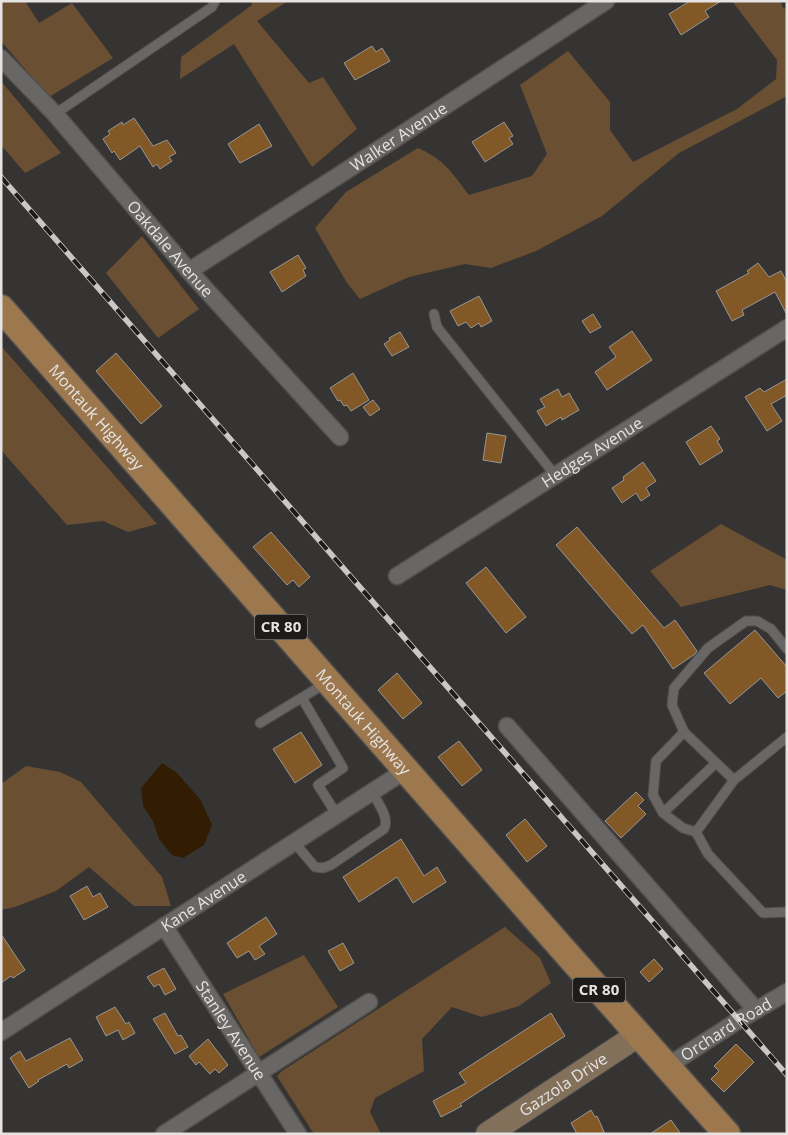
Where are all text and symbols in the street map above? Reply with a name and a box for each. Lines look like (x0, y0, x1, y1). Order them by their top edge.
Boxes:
street label: Walker Avenue (346, 97, 451, 176)
street label: Oakdale Avenue (122, 195, 218, 302)
street label: Montauk Highway (44, 359, 150, 476)
street label: Hedges Avenue (537, 412, 647, 492)
road number: CR 80 (255, 614, 307, 640)
street label: Montauk Highway (311, 664, 417, 780)
street label: Kane Avenue (157, 865, 250, 937)
street label: Stanley Avenue (191, 976, 271, 1084)
road number: CR 80 (573, 978, 625, 1002)
street label: Orchard Road (676, 992, 776, 1066)
street label: Gazzola Drive (515, 1047, 612, 1122)

